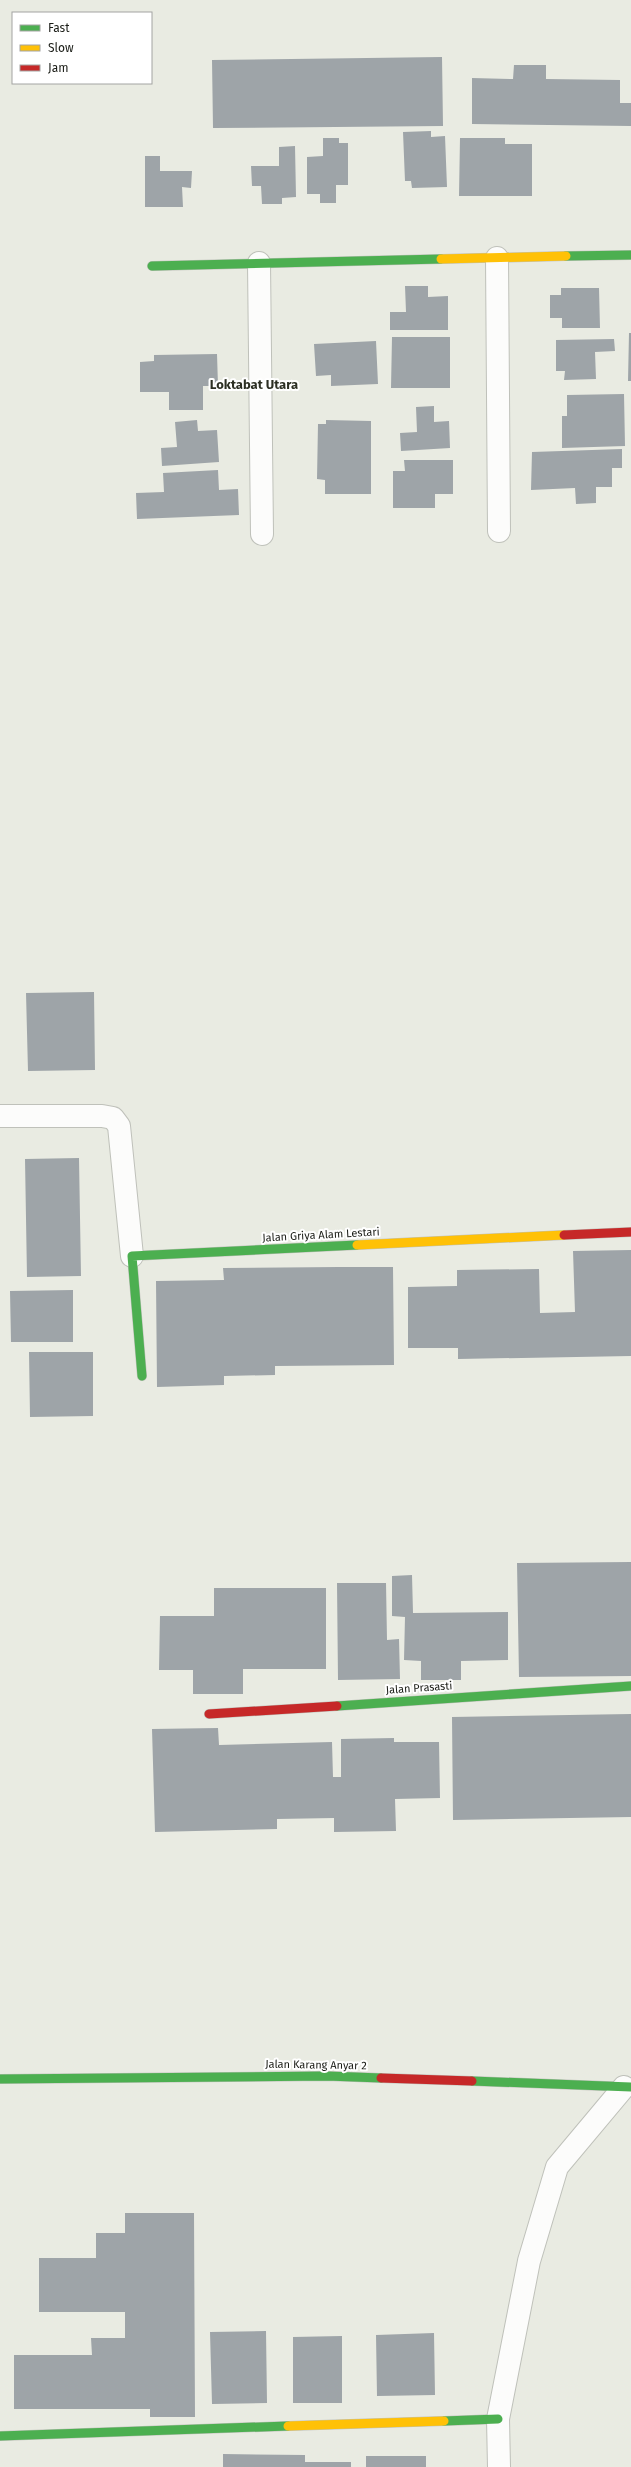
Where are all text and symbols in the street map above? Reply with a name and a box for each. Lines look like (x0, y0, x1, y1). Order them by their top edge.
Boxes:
legend (12, 12, 152, 84)
text: Fast (48, 21, 70, 35)
text: Slow (48, 41, 74, 55)
text: Jam (48, 61, 68, 75)
district label: Loktabat Utara (210, 377, 298, 392)
street label: Jalan Griya Alam Lestari (262, 1225, 380, 1245)
street label: Jalan Prasasti (385, 1679, 453, 1697)
street label: Jalan Karang Anyar 2 (265, 2058, 367, 2072)

